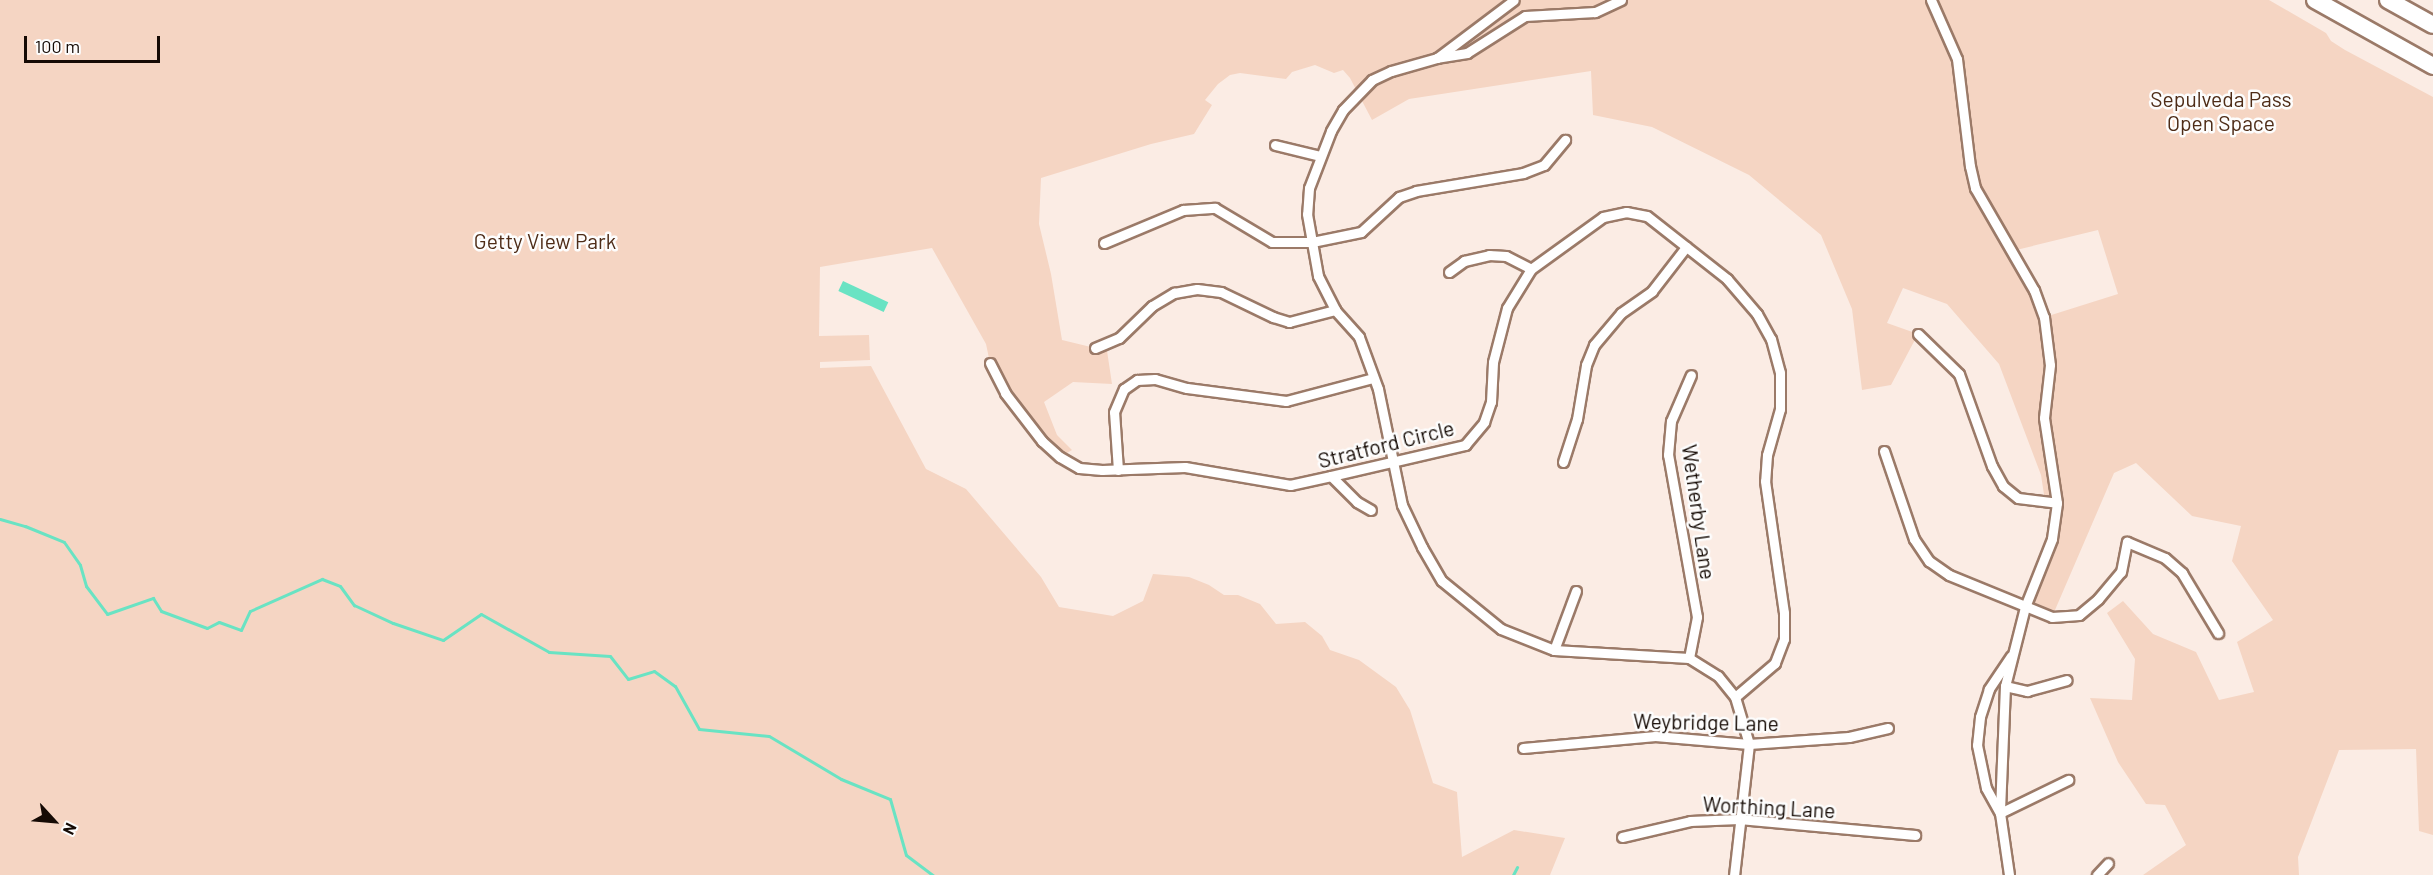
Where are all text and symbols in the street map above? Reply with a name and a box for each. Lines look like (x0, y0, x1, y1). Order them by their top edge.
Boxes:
scale bar (27, 24, 164, 62)
text: 100 m (35, 35, 80, 57)
park label: Sepulveda Pass Open Space (2150, 86, 2292, 136)
park label: Getty View Park (474, 228, 616, 254)
street label: Stratford Circle (1315, 415, 1457, 473)
street label: Wetherby Lane (1677, 443, 1721, 581)
street label: Weybridge Lane (1633, 708, 1779, 736)
north arrow (24, 791, 84, 851)
street label: Worthing Lane (1702, 791, 1836, 823)
text: N (60, 820, 82, 838)

